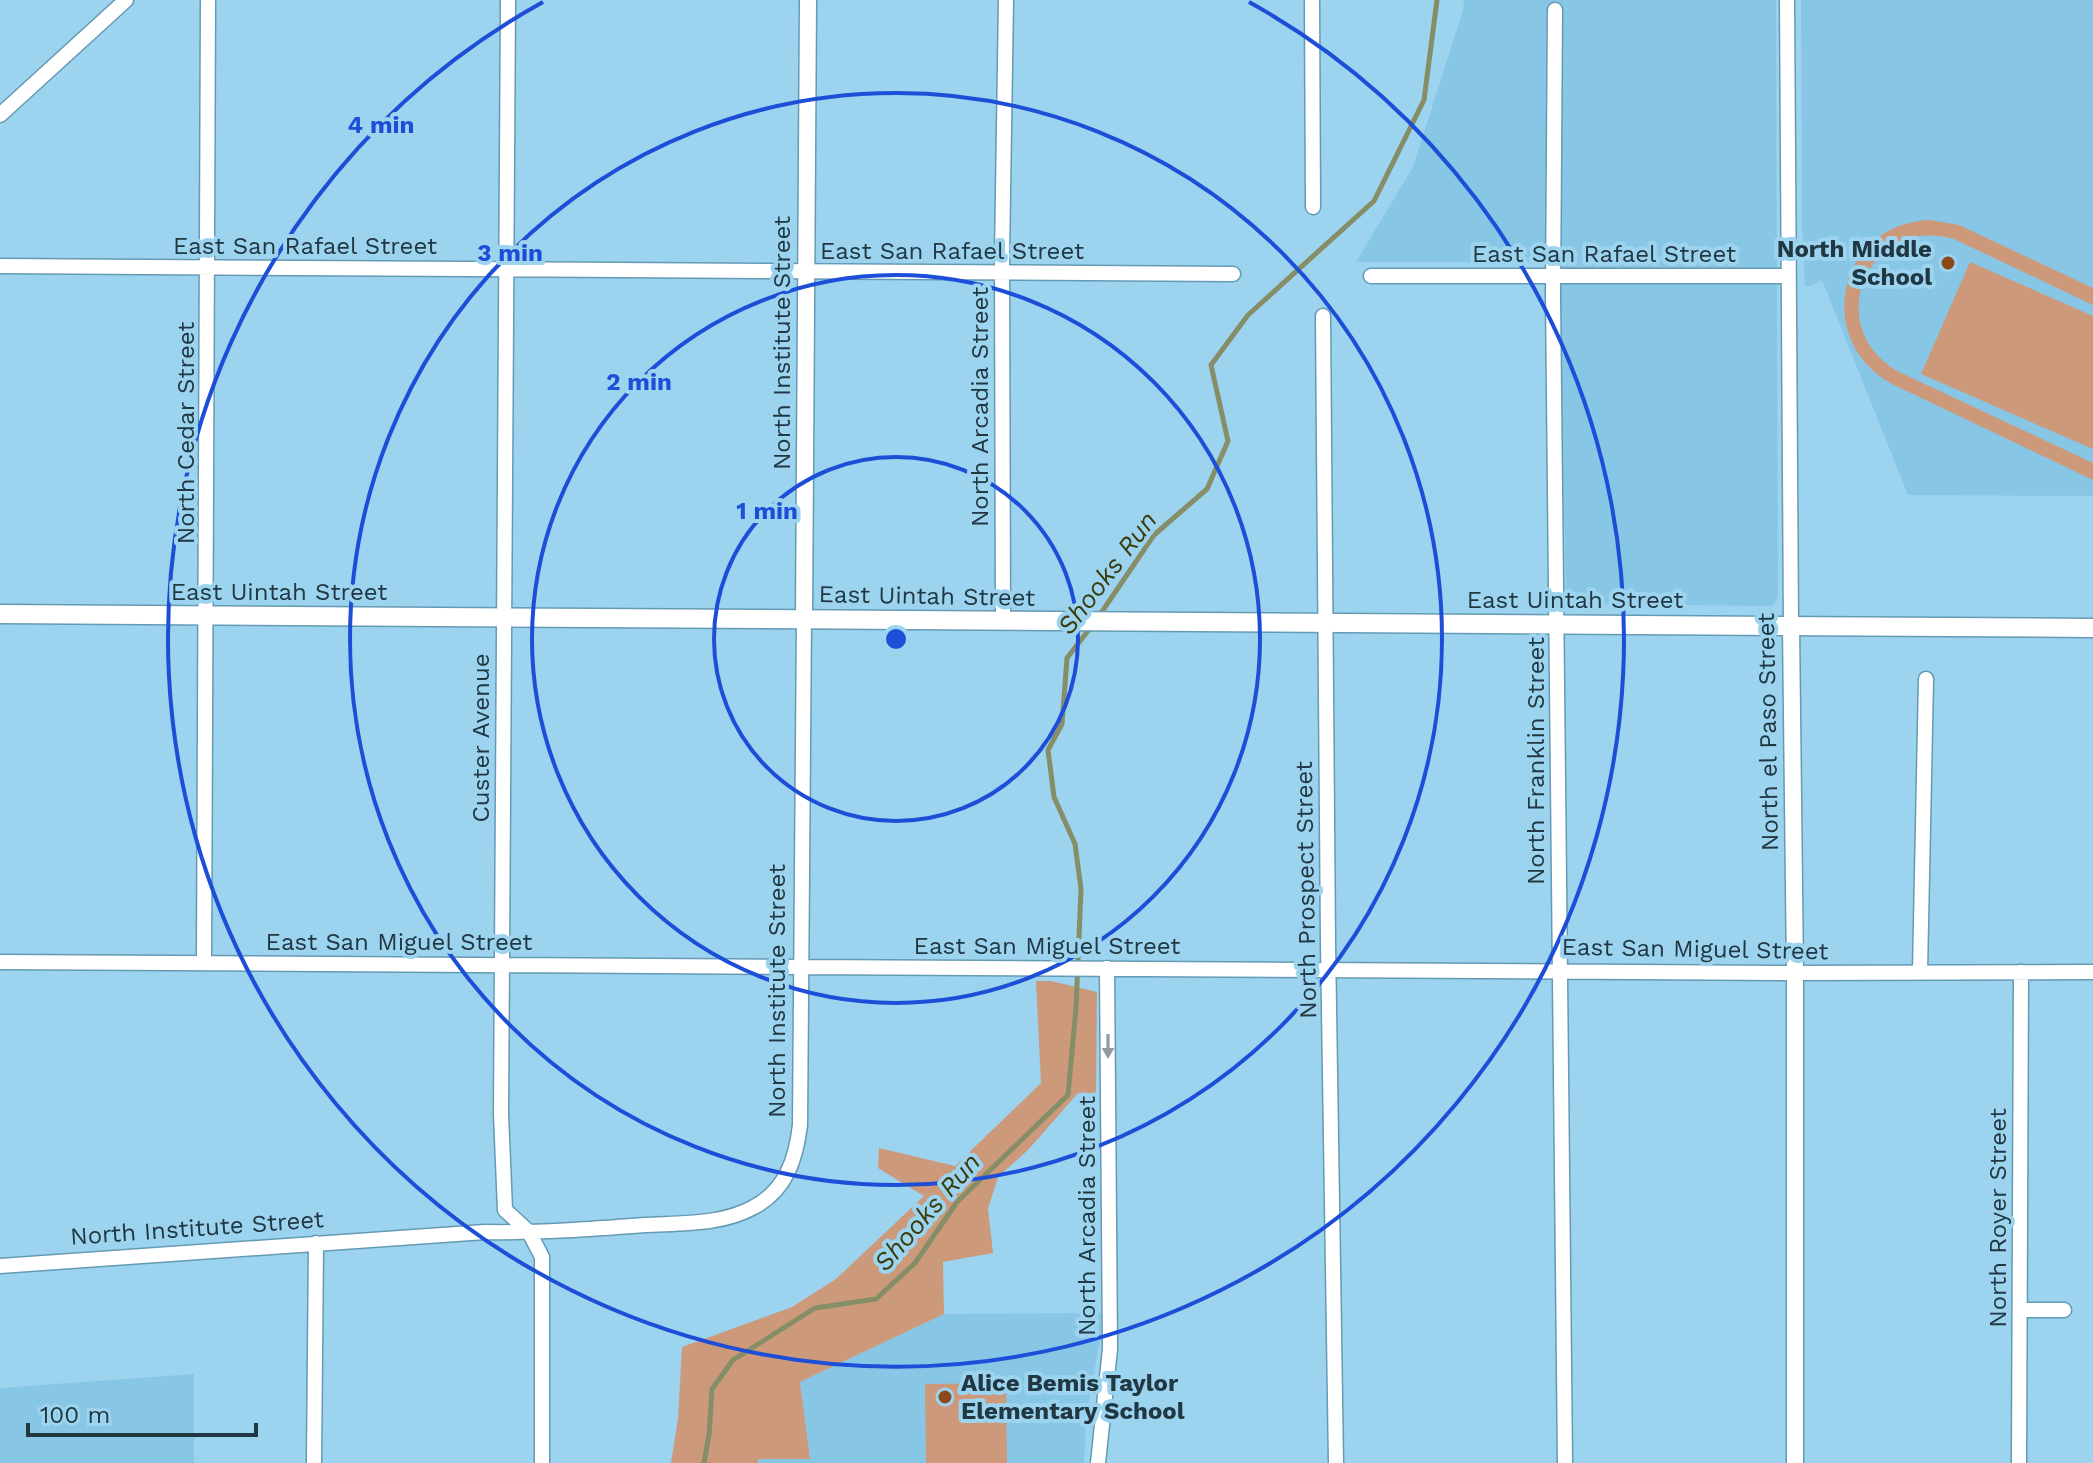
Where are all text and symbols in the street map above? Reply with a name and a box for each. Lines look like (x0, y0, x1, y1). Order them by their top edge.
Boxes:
text: 4 min (348, 111, 414, 139)
street label: North Institute Street (768, 216, 796, 470)
street label: East San Rafael Street (173, 232, 437, 260)
place label: North Middle School (1777, 235, 1932, 291)
street label: East San Rafael Street (820, 237, 1084, 265)
text: 3 min (477, 239, 543, 267)
street label: East San Rafael Street (1472, 240, 1736, 268)
marker: North Middle School (1939, 254, 1957, 272)
street label: North Arcadia Street (966, 287, 994, 527)
street label: North Cedar Street (172, 322, 200, 544)
text: 2 min (606, 368, 672, 396)
text: 1 min (736, 497, 798, 525)
water label: Shooks Run (1051, 506, 1163, 640)
street label: East Uintah Street (171, 578, 387, 606)
street label: East Uintah Street (818, 580, 1036, 612)
street label: East Uintah Street (1467, 586, 1683, 614)
street label: North el Paso Street (1752, 613, 1784, 851)
centre of rings (882, 625, 910, 653)
street label: North Franklin Street (1522, 637, 1550, 885)
street label: Custer Avenue (467, 653, 495, 823)
street label: North Prospect Street (1290, 761, 1322, 1019)
street label: North Institute Street (763, 864, 791, 1118)
street label: East San Miguel Street (266, 928, 532, 956)
street label: East San Miguel Street (914, 932, 1180, 960)
street label: East San Miguel Street (1561, 933, 1829, 965)
one-way arrow (1101, 1034, 1114, 1059)
street label: North Arcadia Street (1073, 1096, 1101, 1336)
street label: North Royer Street (1984, 1108, 2012, 1328)
water label: Shooks Run (868, 1147, 986, 1277)
street label: North Institute Street (69, 1205, 325, 1251)
place label: Alice Bemis Taylor Elementary School (961, 1369, 1185, 1425)
scale bar (28, 1387, 256, 1437)
marker: Alice Bemis Taylor Elementary School (936, 1388, 954, 1406)
text: 100 m (40, 1401, 110, 1429)

